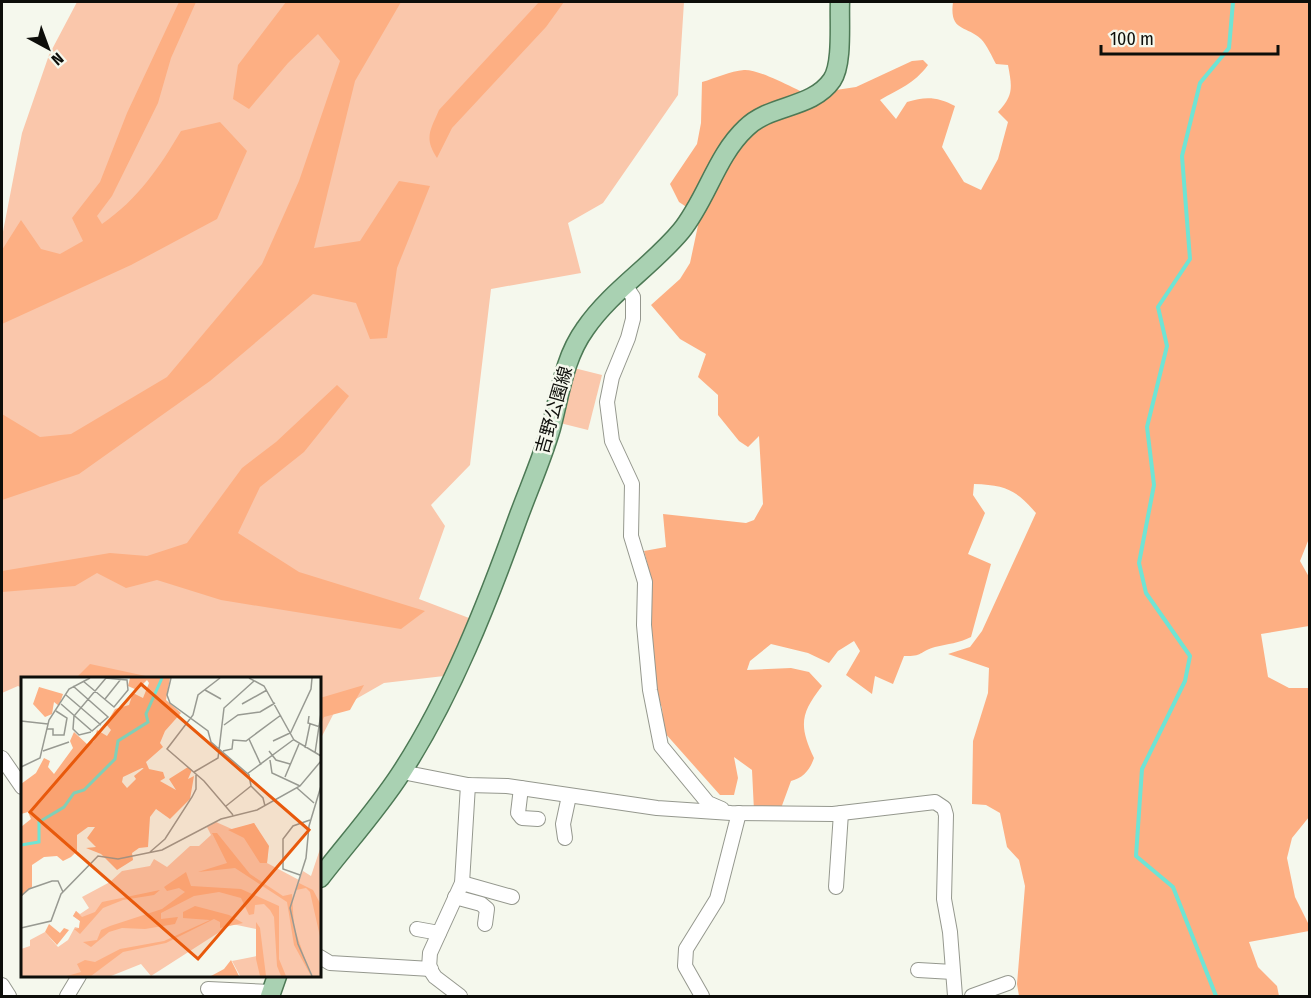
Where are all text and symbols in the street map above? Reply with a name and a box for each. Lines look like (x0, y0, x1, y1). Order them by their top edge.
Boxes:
north arrow (18, 18, 78, 78)
scale bar (1101, 18, 1278, 56)
text: 100 m (1110, 28, 1154, 50)
text: N (48, 49, 67, 69)
street label: 吉野公園線 (531, 364, 577, 456)
inset map (21, 677, 321, 977)

